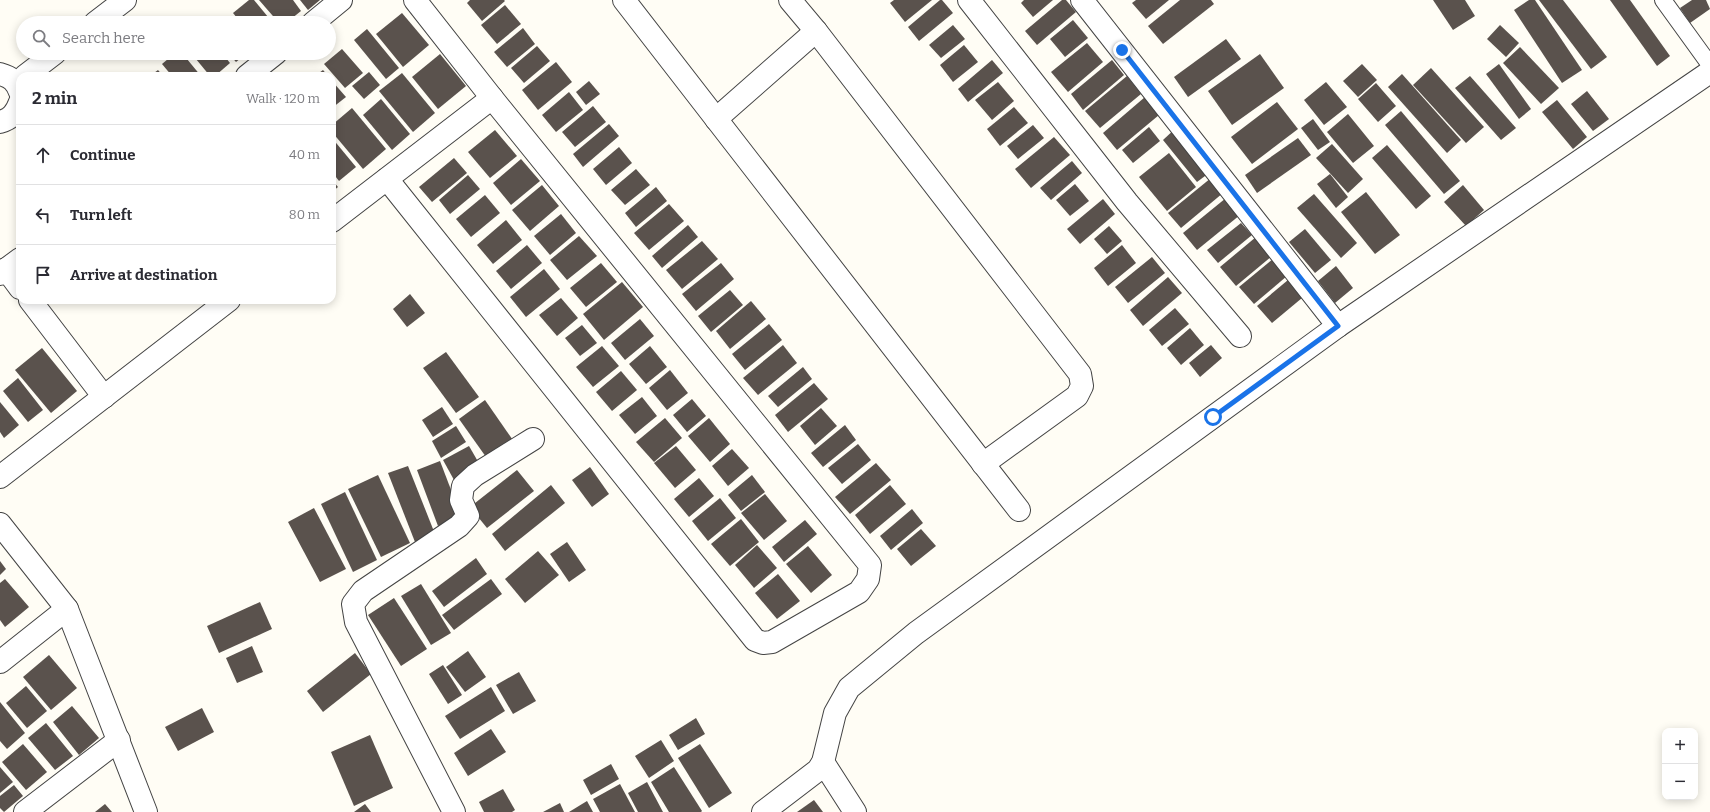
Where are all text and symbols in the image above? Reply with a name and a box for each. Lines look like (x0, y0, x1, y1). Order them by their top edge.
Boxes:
search box (16, 16, 336, 60)
icon: search (30, 27, 52, 49)
text: Search here (62, 29, 145, 47)
route end (1113, 41, 1131, 59)
text: 2 min (32, 88, 77, 109)
text: Walk · 120 m (246, 91, 320, 106)
icon: ahead (32, 144, 54, 166)
text: Continue (70, 146, 136, 164)
text: 40 m (289, 147, 320, 162)
icon: left (32, 204, 54, 226)
text: Turn left (70, 206, 132, 224)
text: 80 m (289, 207, 320, 222)
icon: arrive (32, 264, 54, 286)
text: Arrive at destination (70, 266, 217, 284)
route start (1204, 408, 1222, 426)
map controls (1662, 728, 1698, 800)
button: + (1662, 728, 1698, 764)
button: − (1662, 764, 1698, 800)

